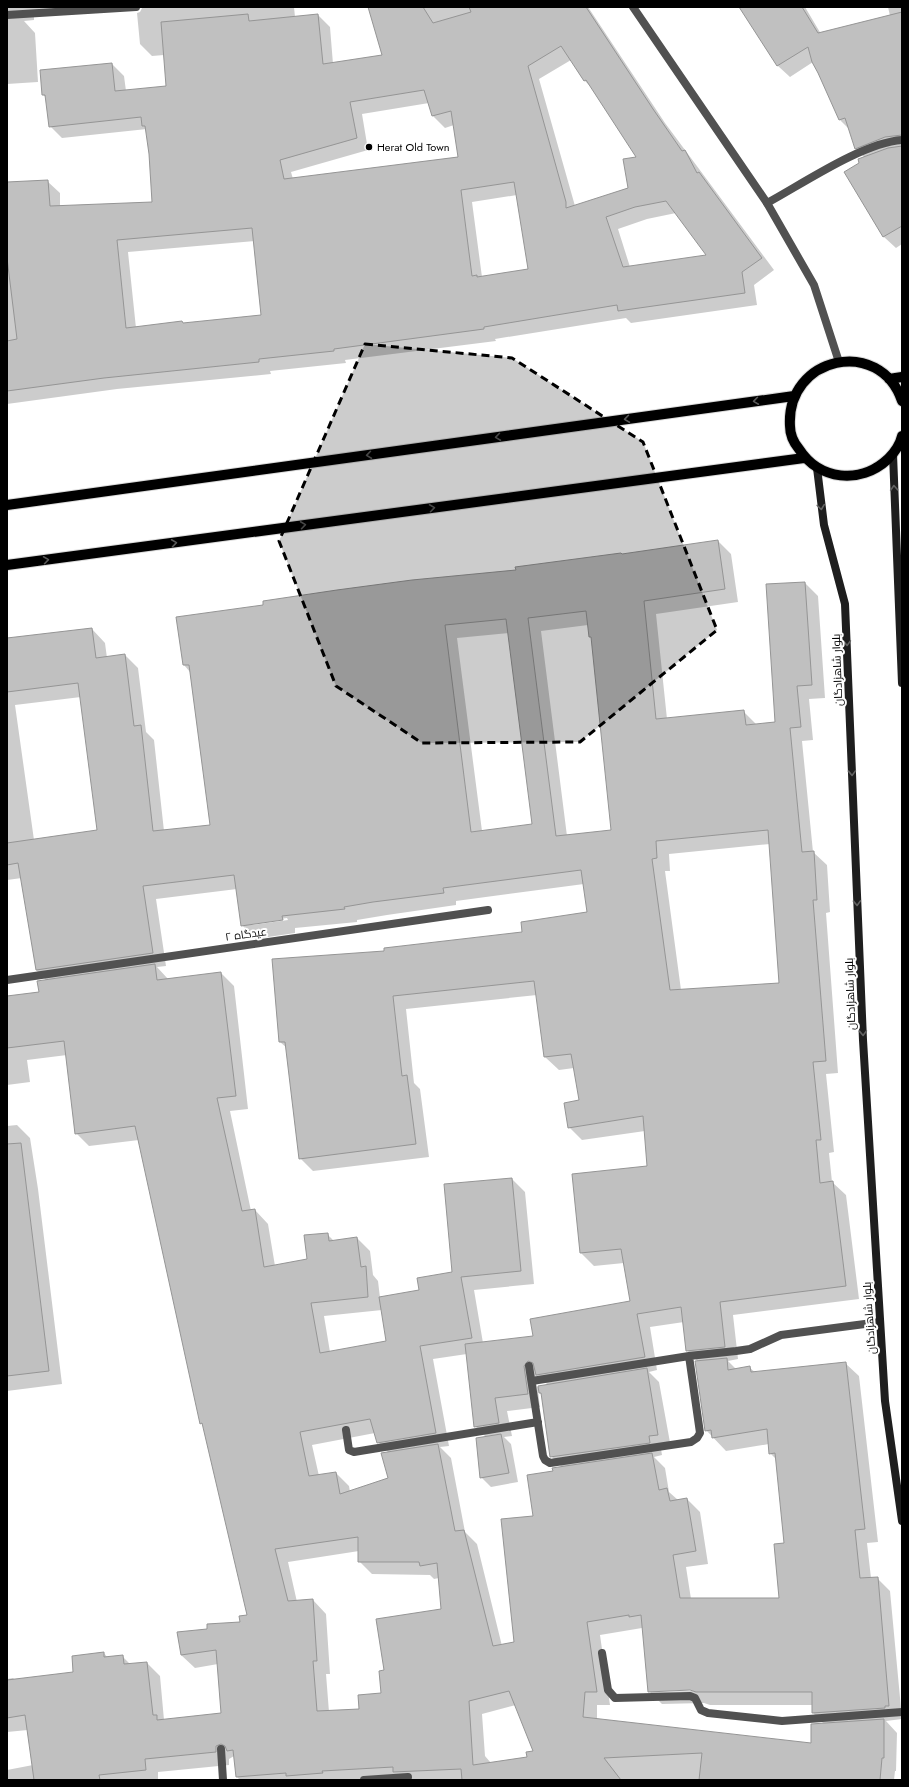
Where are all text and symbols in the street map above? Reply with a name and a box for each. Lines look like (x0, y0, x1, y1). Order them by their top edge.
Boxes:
place label: Herat Old Town (377, 139, 449, 155)
marker: Herat Old Town (364, 142, 374, 152)
one-way arrow (753, 396, 759, 405)
one-way arrow (624, 414, 630, 423)
one-way arrow (495, 432, 501, 441)
one-way arrow (366, 450, 372, 459)
one-way arrow (890, 485, 899, 491)
one-way arrow (817, 503, 826, 510)
one-way arrow (429, 504, 435, 513)
one-way arrow (300, 521, 306, 530)
one-way arrow (171, 539, 178, 548)
one-way arrow (43, 556, 49, 565)
street label: بلوار شاهزادگان (828, 633, 846, 707)
one-way arrow (843, 640, 851, 646)
one-way arrow (848, 770, 856, 776)
one-way arrow (853, 900, 862, 906)
street label: عیدگاه ۲ (224, 923, 268, 945)
street label: بلوار شاهزادگان (841, 957, 859, 1031)
one-way arrow (858, 1030, 867, 1036)
street label: بلوار شاهزادگان (858, 1281, 880, 1355)

